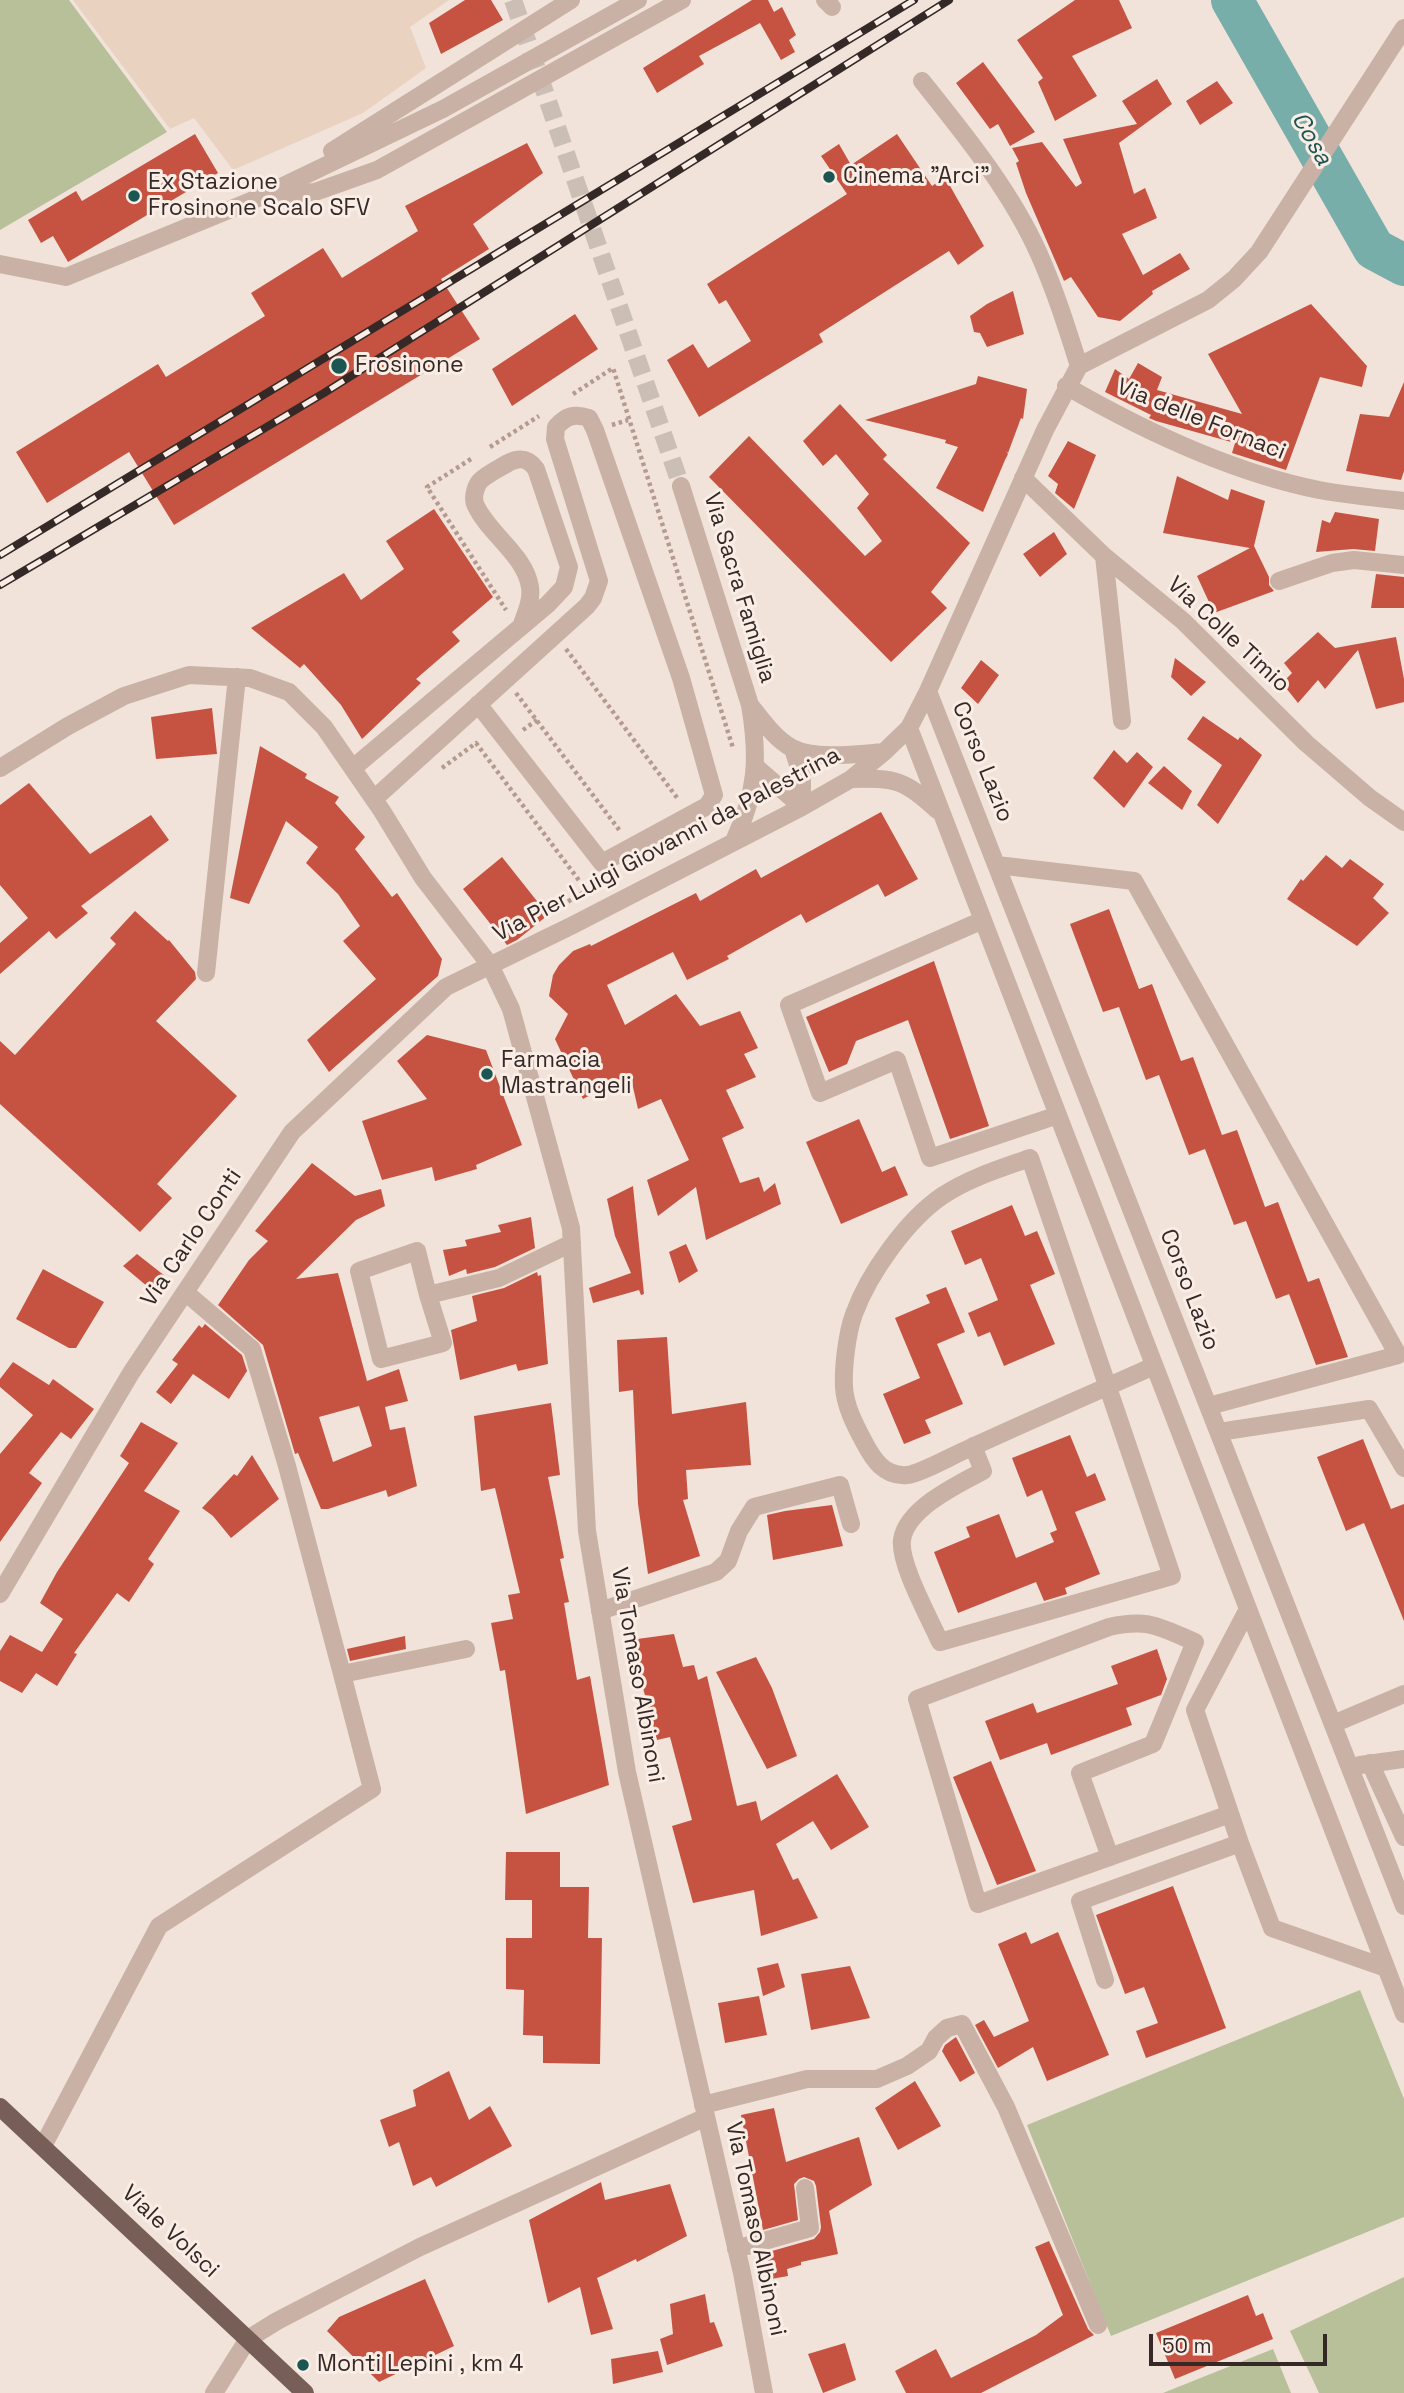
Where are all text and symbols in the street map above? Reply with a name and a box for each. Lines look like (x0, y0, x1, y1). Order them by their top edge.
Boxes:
water label: Cosa (1284, 107, 1338, 171)
place label: Cinema "Arci" (843, 163, 990, 191)
place label: Ex Stazione Frosinone Scalo SFV (148, 169, 370, 223)
marker: Cinema "Arci" (821, 169, 837, 185)
marker: Ex Stazione Frosinone Scalo SFV (126, 188, 142, 204)
place label: Frosinone (355, 352, 464, 380)
marker: Frosinone (329, 356, 349, 376)
street label: Via delle Fornaci (1112, 374, 1290, 466)
street label: Via Sacra Famiglia (697, 490, 781, 686)
street label: Via Colle Timio (1161, 571, 1295, 699)
street label: Corso Lazio (945, 698, 1019, 826)
street label: Via Pier Luigi Giovanni da Palestrina (489, 742, 845, 948)
place label: Farmacia Mastrangeli (501, 1047, 632, 1101)
marker: Farmacia Mastrangeli (479, 1066, 495, 1082)
street label: Via Carlo Conti (136, 1164, 248, 1312)
street label: Corso Lazio (1153, 1226, 1225, 1354)
street label: Via Tomaso Albinoni (604, 1565, 670, 1785)
street label: Via Tomaso Albinoni (719, 2119, 791, 2339)
street label: Viale Volsci (116, 2180, 224, 2284)
scale bar (1152, 2320, 1330, 2364)
text: 50 m (1162, 2332, 1212, 2359)
place label: Monti Lepini , km 4 (317, 2351, 523, 2379)
marker: Monti Lepini , km 4 (295, 2357, 311, 2373)

